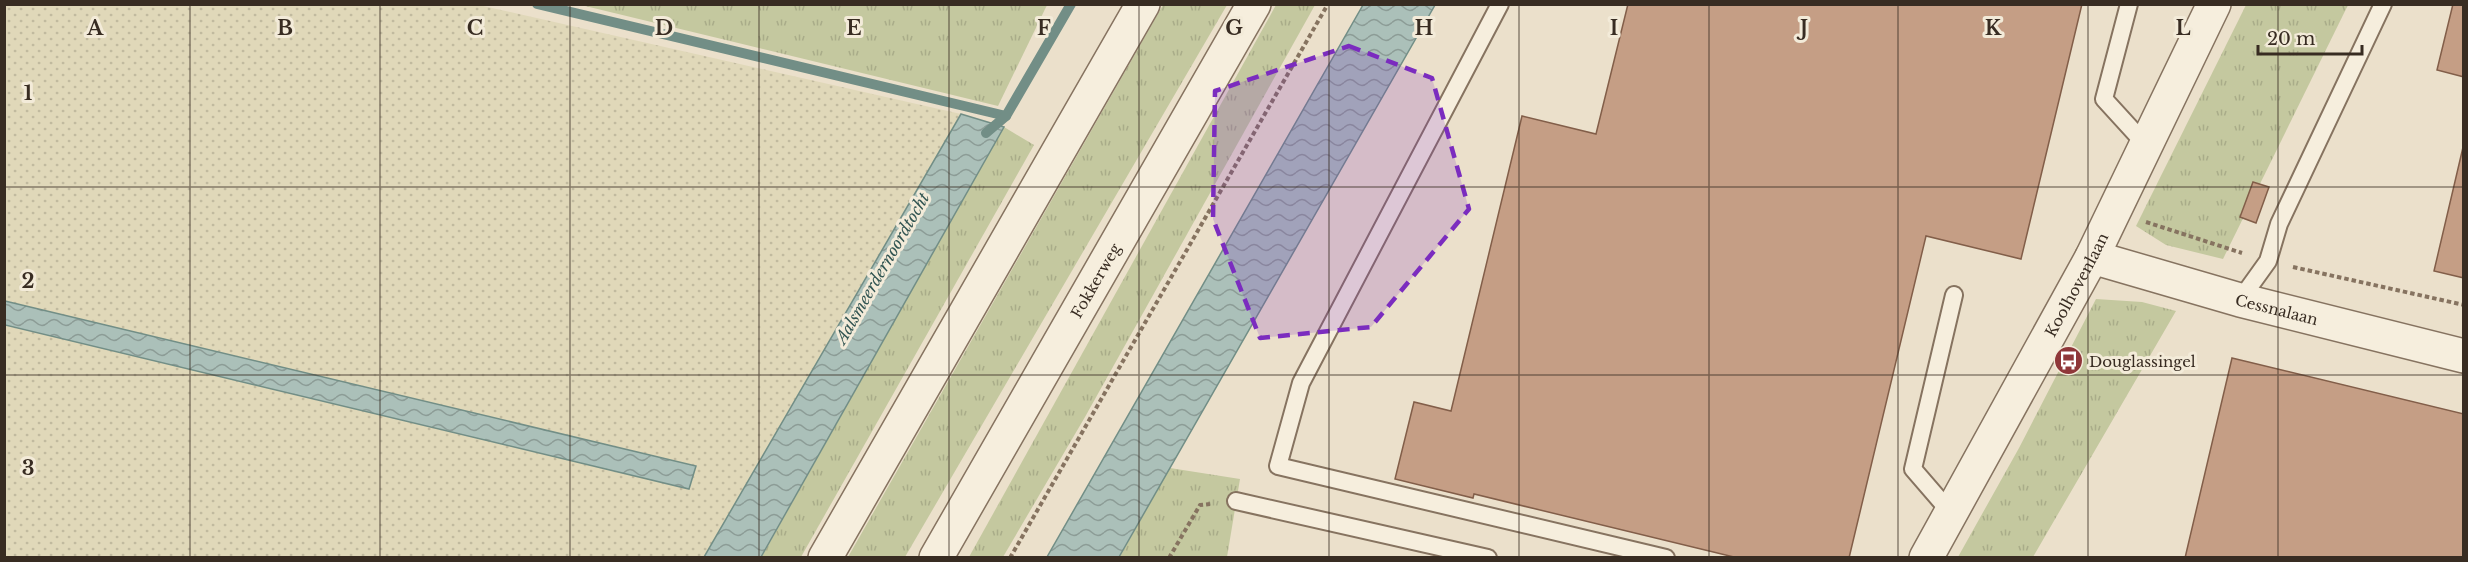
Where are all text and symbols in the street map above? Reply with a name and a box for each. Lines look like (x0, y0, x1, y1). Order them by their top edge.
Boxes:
text: A (86, 16, 104, 40)
text: B (277, 16, 293, 40)
text: C (467, 16, 483, 40)
text: D (655, 16, 673, 40)
text: E (846, 16, 862, 40)
text: F (1037, 16, 1051, 40)
text: G (1225, 16, 1243, 40)
text: H (1415, 16, 1434, 40)
text: I (1610, 16, 1618, 40)
text: J (1796, 16, 1808, 40)
text: K (1985, 16, 2002, 40)
text: L (2175, 16, 2191, 40)
scale bar (2258, 18, 2362, 56)
text: 20 m (2267, 28, 2315, 50)
text: 1 (24, 81, 33, 105)
water label: Aalsmeerdernoordtocht (830, 189, 934, 349)
street label: Koolhovenlaan (2041, 230, 2112, 340)
street label: Fokkerweg (1066, 239, 1125, 321)
text: 2 (21, 269, 35, 293)
street label: Cessnalaan (2233, 290, 2320, 329)
bus stop icon: Douglassingel (2052, 345, 2084, 377)
place label: Douglassingel (2089, 352, 2196, 371)
text: 3 (22, 456, 34, 480)

